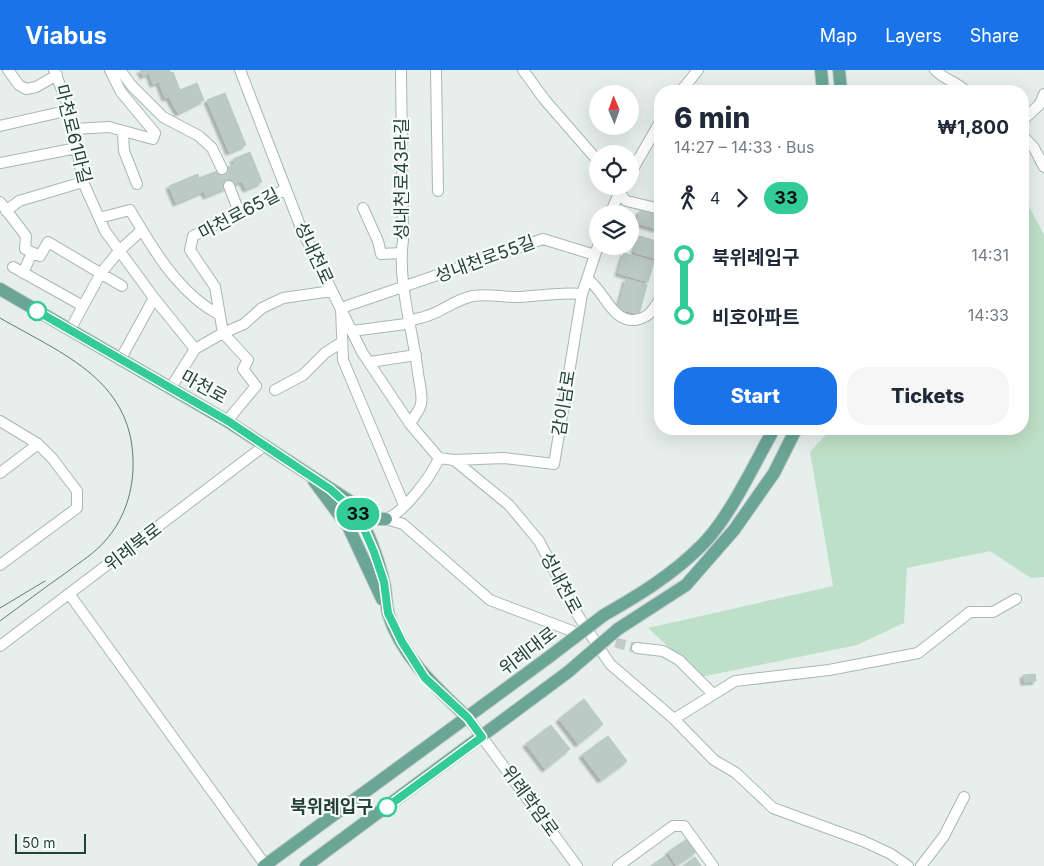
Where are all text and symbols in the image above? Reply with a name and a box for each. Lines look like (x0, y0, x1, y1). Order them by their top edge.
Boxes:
text: Viabus (25, 21, 107, 50)
text: Map (820, 25, 857, 46)
text: Layers (885, 25, 942, 46)
text: Share (970, 25, 1019, 46)
street label: 마천로61마길 (51, 82, 96, 186)
north arrow (589, 85, 639, 135)
map controls (589, 85, 639, 255)
text: 6 min (674, 101, 750, 135)
text: ₩1,800 (937, 116, 1009, 139)
street label: 성내천로43라길 (391, 118, 412, 240)
text: 14:27 – 14:33 · Bus (674, 137, 814, 157)
button: locate (589, 145, 639, 195)
street label: 마천로65길 (195, 184, 283, 244)
icon: walk (674, 184, 702, 212)
icon: forward (728, 184, 756, 212)
text: 33 (774, 187, 798, 208)
text: 4 (710, 188, 720, 208)
button: layers (589, 205, 639, 255)
street label: 성내천로 (291, 218, 338, 287)
street label: 성내천로55길 (432, 231, 538, 286)
text: 14:31 (971, 245, 1009, 265)
text: 북위례입구 (712, 246, 799, 269)
unlabelled marker (27, 301, 47, 321)
text: 14:33 (968, 305, 1009, 325)
text: 비호아파트 (712, 306, 799, 329)
street label: 마천로 (177, 365, 231, 408)
button: Start (674, 367, 837, 425)
button: Tickets (847, 367, 1009, 425)
street label: 감이남로 (548, 369, 579, 437)
line badge: 33 (336, 498, 380, 530)
text: 33 (346, 503, 370, 524)
street label: 위례북로 (100, 518, 165, 575)
street label: 성내천로 (537, 549, 586, 617)
street label: 위례대로 (495, 622, 560, 679)
street label: 위례학암로 (498, 761, 563, 840)
place label: 북위례입구 (290, 796, 373, 817)
marker: 북위례입구 (377, 797, 397, 817)
scale bar (15, 831, 86, 854)
text: 50 m (22, 834, 56, 851)

